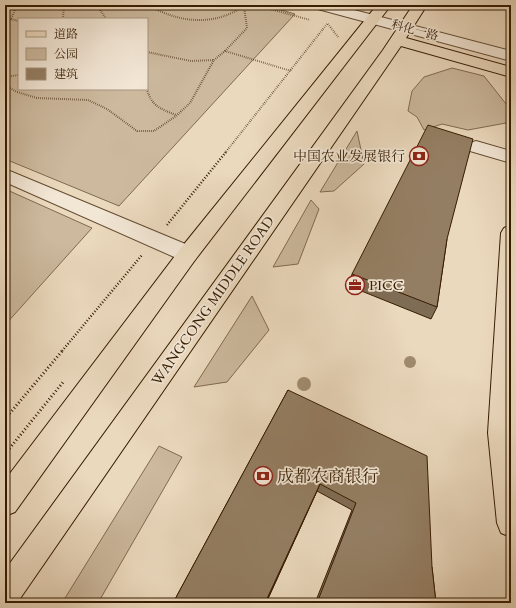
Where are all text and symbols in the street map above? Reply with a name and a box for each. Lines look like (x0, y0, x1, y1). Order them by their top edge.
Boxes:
street label: 科化一路 (390, 16, 440, 44)
legend (18, 18, 148, 90)
text: 道路 (54, 26, 78, 42)
text: 公园 (54, 46, 78, 62)
text: 建筑 (54, 66, 78, 82)
bank icon: 中国农业发展银行 (408, 145, 430, 167)
place label: 中国农业发展银行 (293, 147, 405, 166)
street label: WANGCONG MIDDLE ROAD (146, 213, 279, 390)
office icon: PICC (344, 274, 366, 296)
place label: PICC (369, 276, 404, 295)
bank icon: 成都农商银行 (252, 465, 274, 487)
place label: 成都农商银行 (277, 465, 379, 488)

